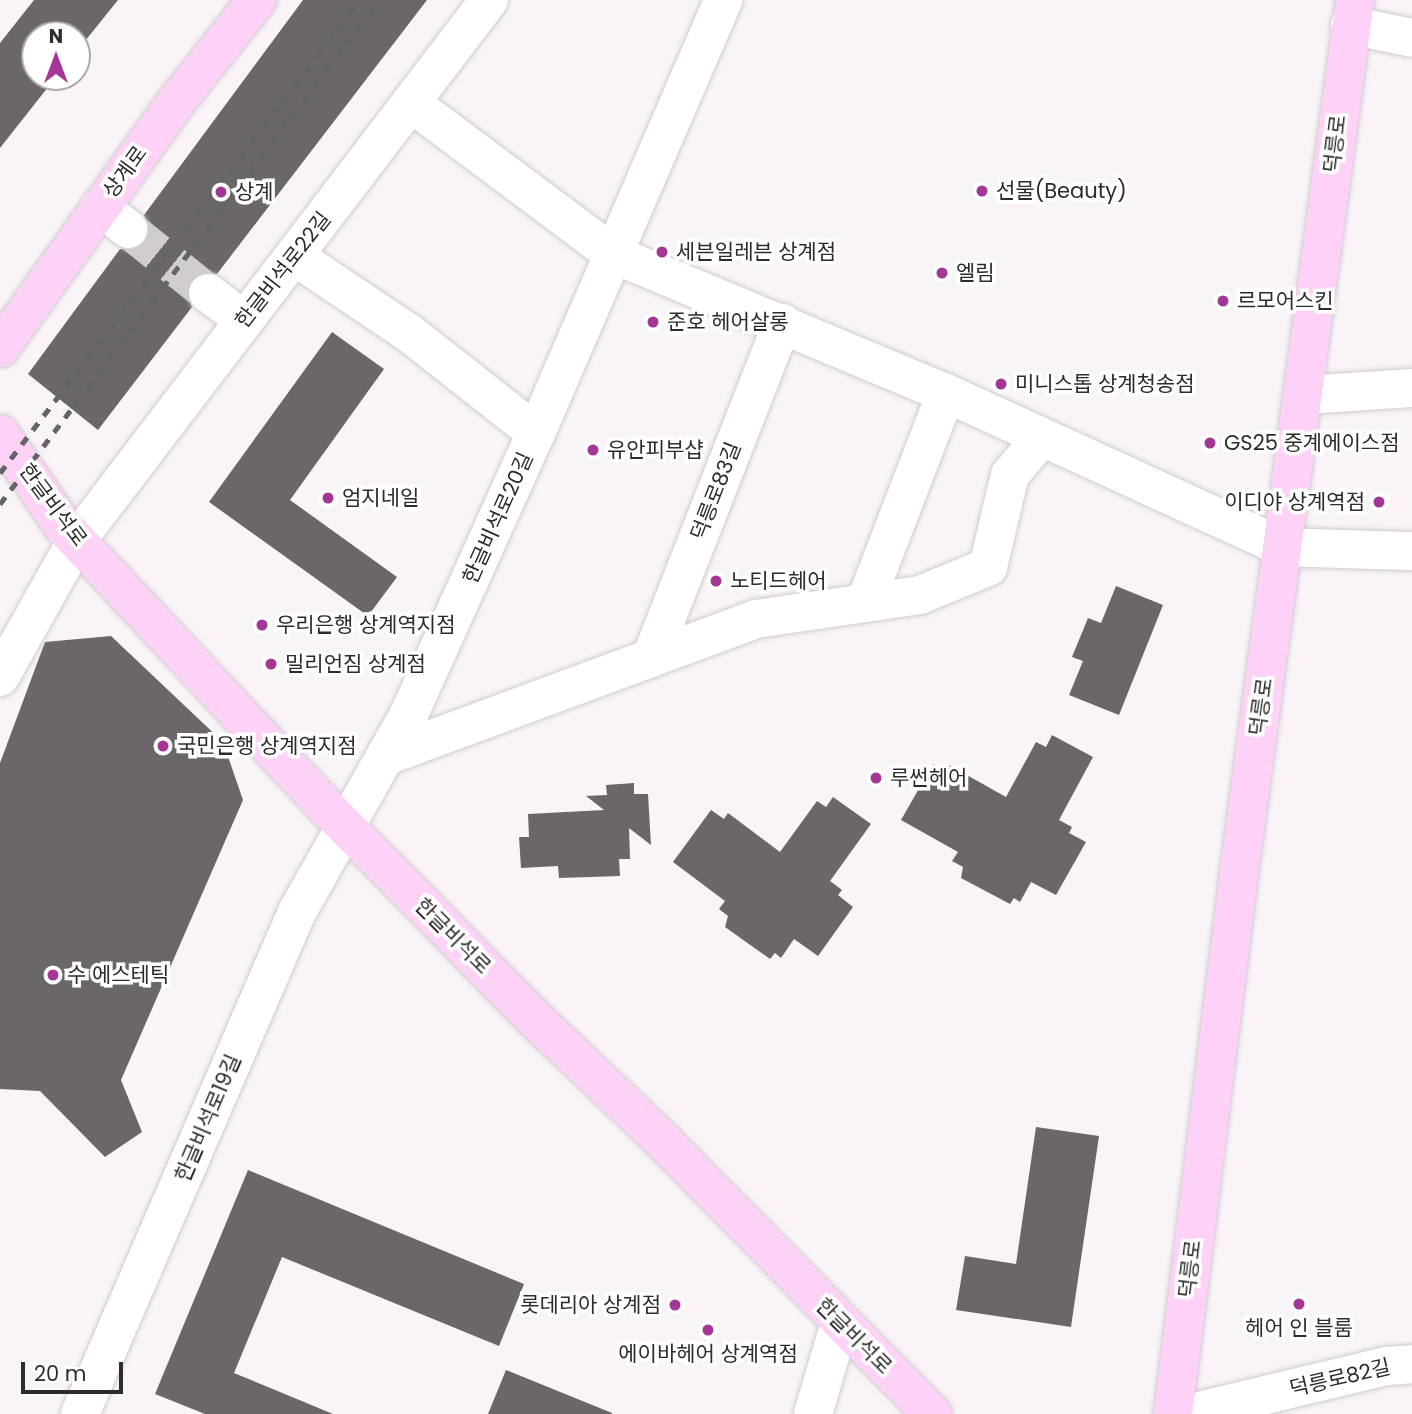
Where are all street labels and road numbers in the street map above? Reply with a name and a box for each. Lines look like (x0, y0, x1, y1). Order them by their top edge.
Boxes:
street label: 덕릉로 (1319, 114, 1351, 174)
street label: 상계로 (98, 141, 152, 203)
street label: 한글비석로22길 (230, 207, 336, 333)
street label: 덕릉로83길 (686, 438, 746, 544)
street label: 한글비석로20길 (458, 448, 538, 588)
street label: 한글비석로 (14, 459, 92, 551)
street label: 덕릉로 (1244, 677, 1278, 737)
street label: 한글비석로 (410, 893, 496, 979)
street label: 한글비석로19길 (170, 1051, 246, 1185)
street label: 덕릉로 (1174, 1239, 1206, 1299)
street label: 한글비석로 (811, 1293, 897, 1379)
street label: 덕릉로82길 (1287, 1354, 1393, 1402)

